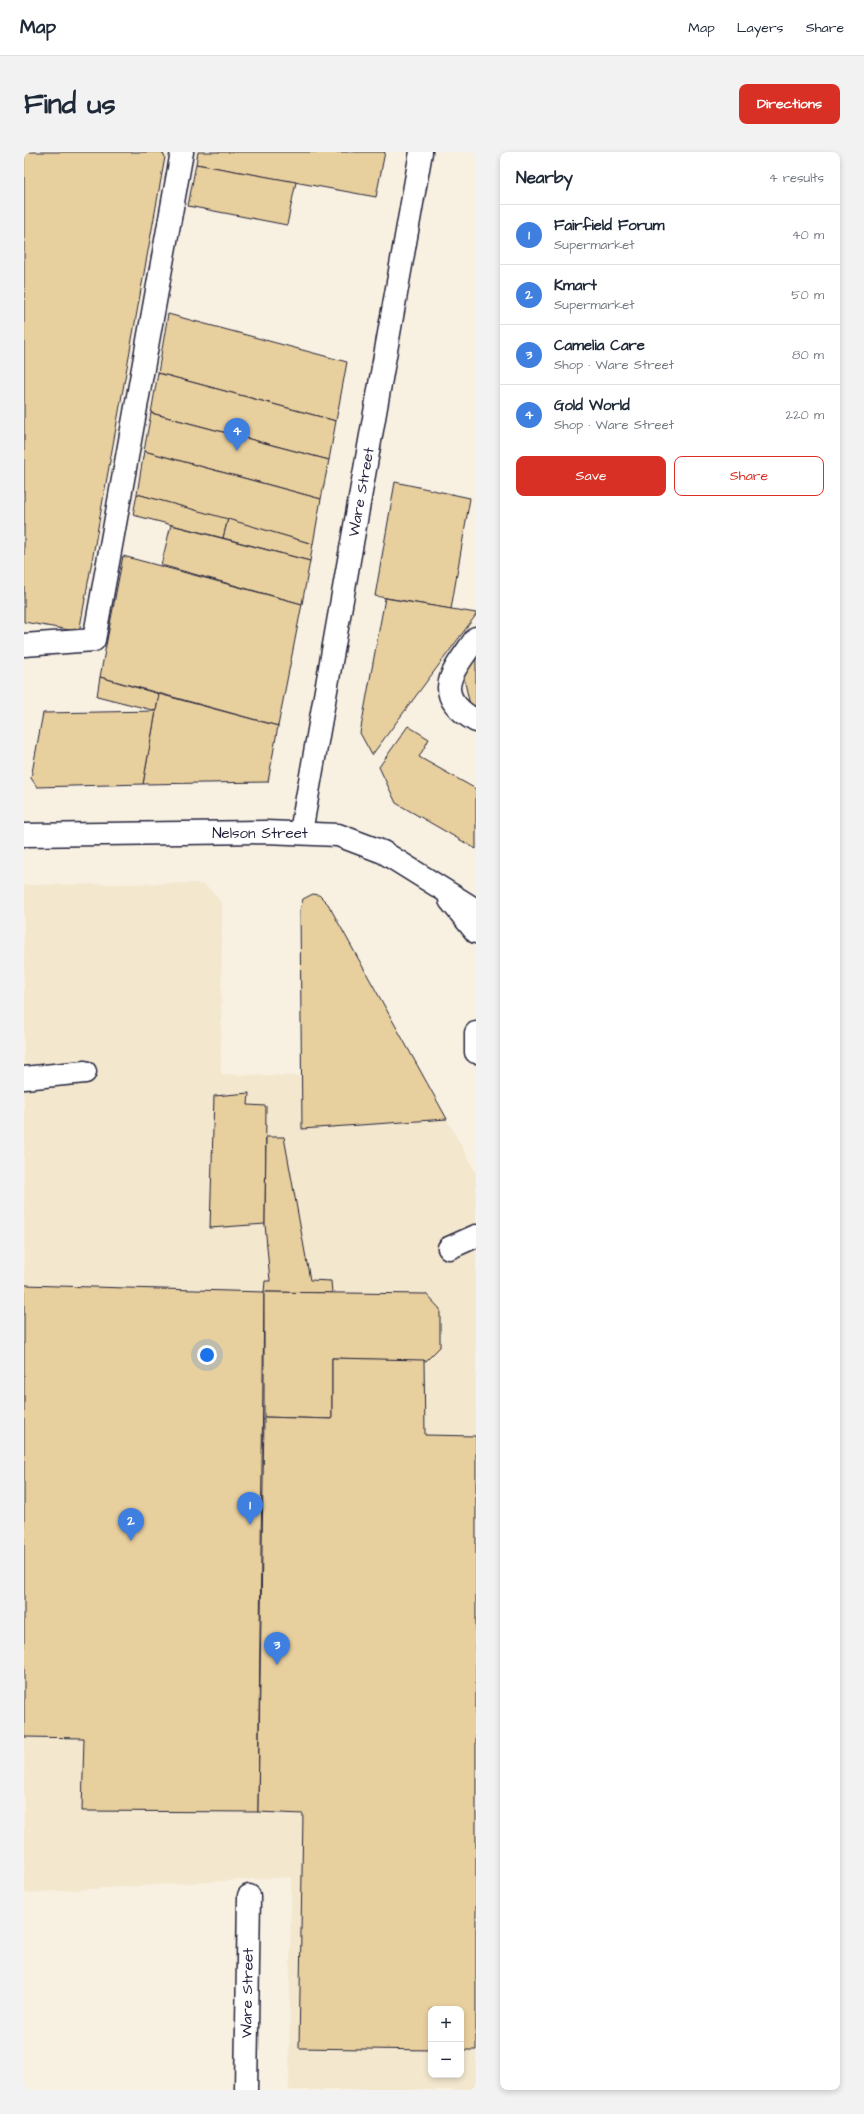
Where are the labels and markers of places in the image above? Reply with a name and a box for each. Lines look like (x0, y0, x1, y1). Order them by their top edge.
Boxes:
pin: 4 (224, 418, 250, 451)
pin: 1 (237, 1492, 263, 1525)
pin: 2 (118, 1508, 144, 1541)
pin: 3 (264, 1632, 290, 1665)

